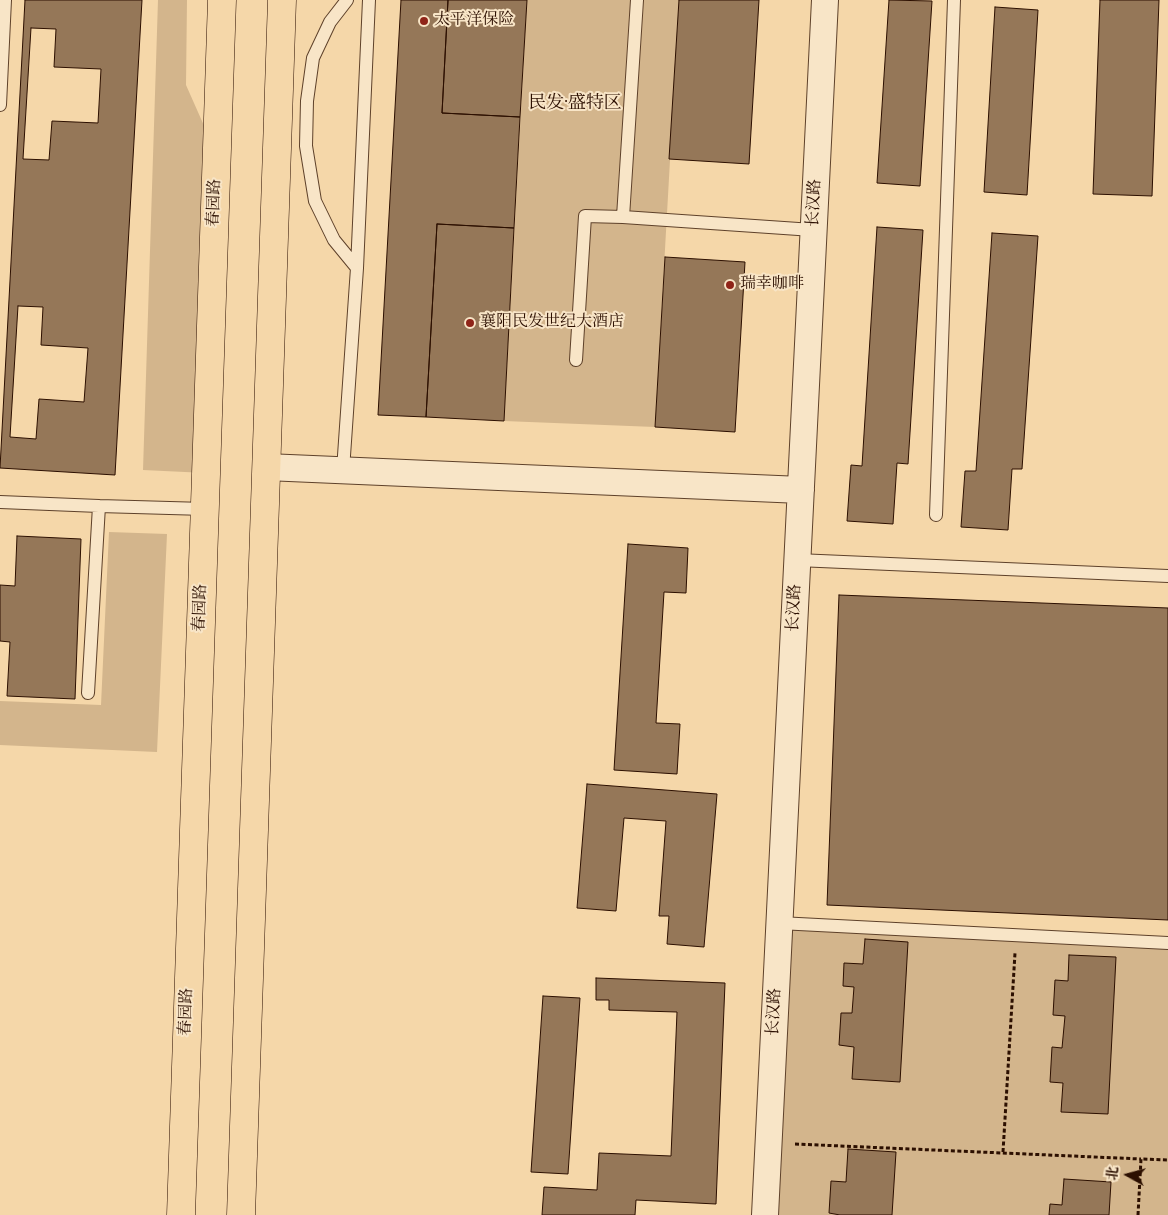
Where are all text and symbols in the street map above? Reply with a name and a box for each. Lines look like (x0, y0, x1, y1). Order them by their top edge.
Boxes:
place label: 太平洋保险 (434, 11, 514, 31)
marker: 太平洋保险 (418, 15, 430, 27)
district label: 民发·盛特区 (528, 93, 622, 115)
street label: 春园路 (205, 179, 225, 227)
street label: 长汉路 (804, 179, 826, 227)
place label: 瑞幸咖啡 (740, 275, 804, 295)
marker: 瑞幸咖啡 (724, 279, 736, 291)
place label: 襄阳民发世纪大酒店 (480, 313, 624, 333)
marker: 襄阳民发世纪大酒店 (464, 317, 476, 329)
street label: 春园路 (191, 584, 211, 632)
street label: 长汉路 (784, 584, 806, 632)
street label: 春园路 (177, 988, 197, 1036)
street label: 长汉路 (764, 988, 786, 1036)
north arrow (1103, 1150, 1153, 1200)
text: 北 (1103, 1165, 1122, 1181)

